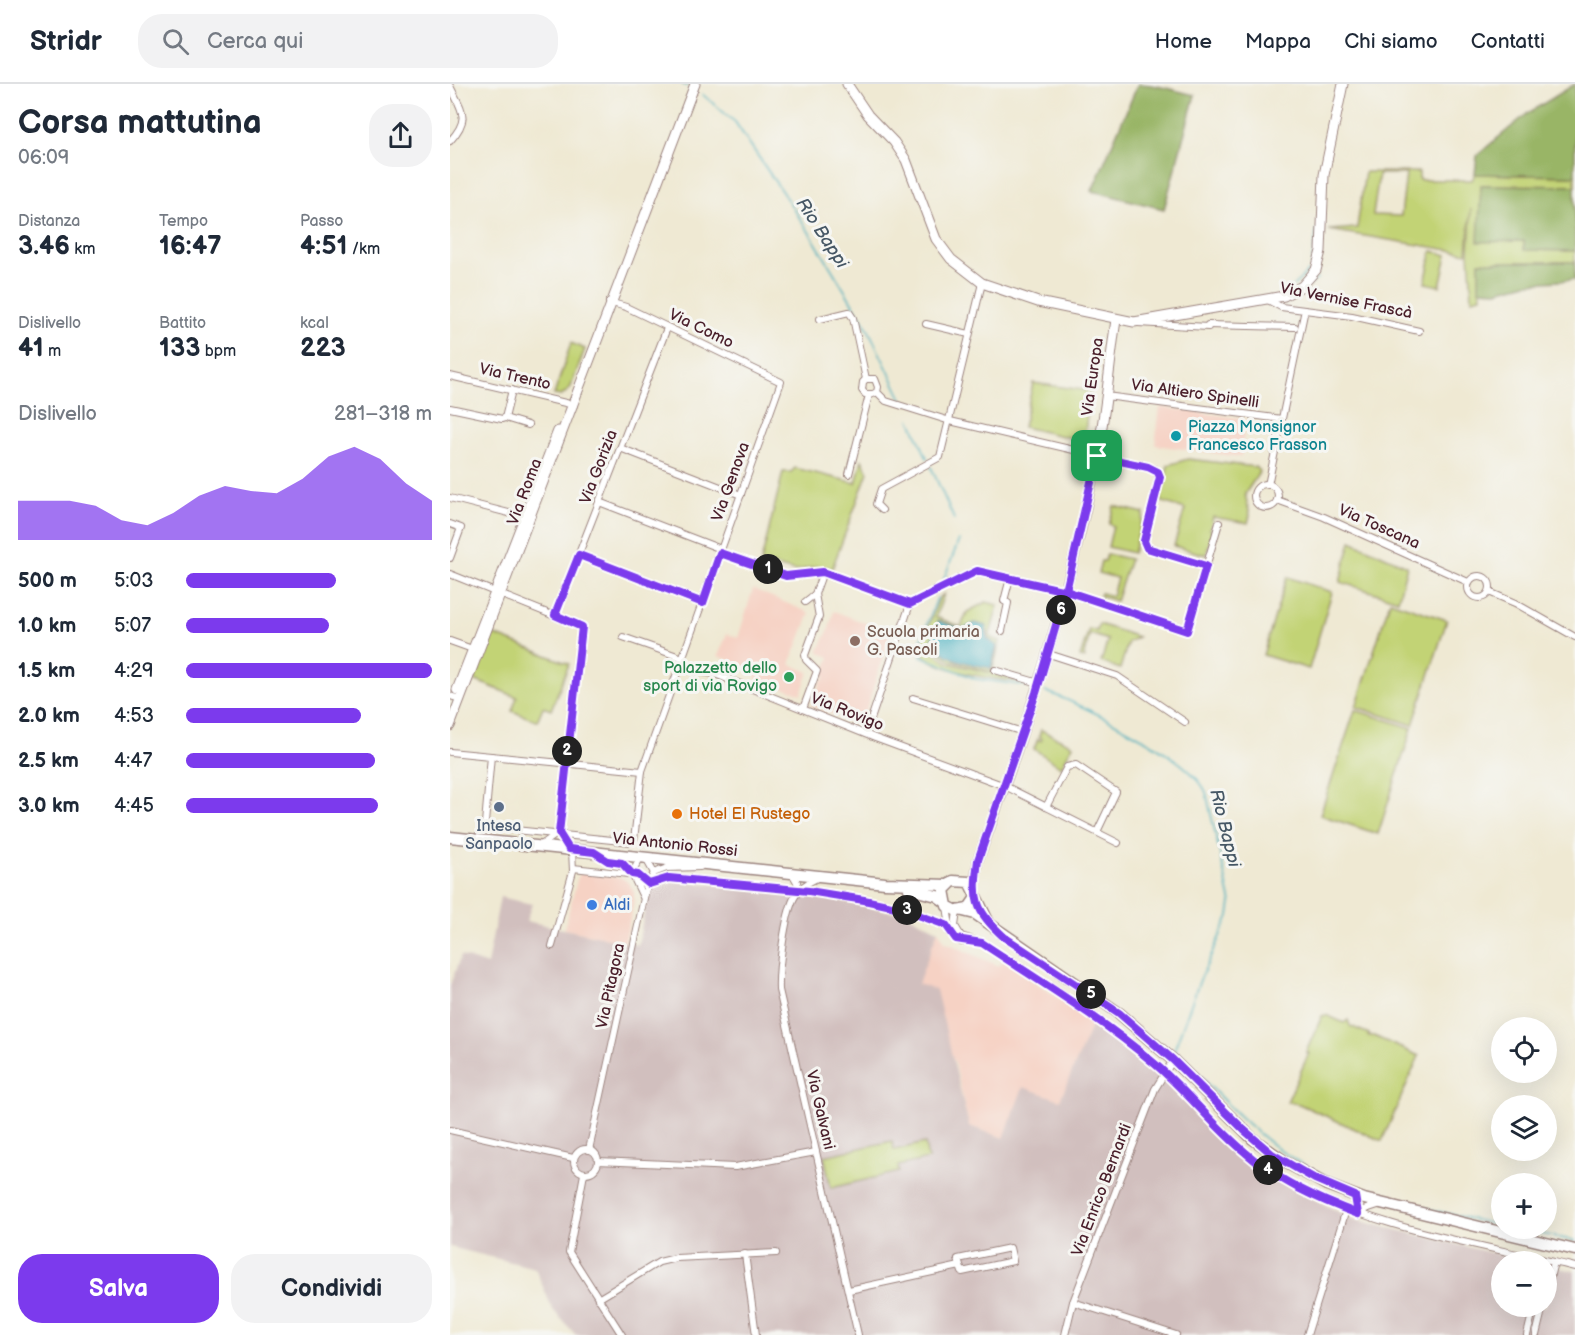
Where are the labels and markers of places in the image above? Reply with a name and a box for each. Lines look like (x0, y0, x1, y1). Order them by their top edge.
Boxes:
place label: Piazza Monsignor Francesco Frasson (1188, 418, 1327, 455)
marker: Piazza Monsignor Francesco Frasson (1169, 429, 1183, 443)
pin (1071, 430, 1122, 481)
pin: 1 (753, 554, 783, 584)
pin: 6 (1046, 595, 1076, 625)
place label: Scuola primaria G. Pascoli (867, 623, 980, 660)
marker: Scuola primaria G. Pascoli (848, 634, 862, 648)
place label: Palazzetto dello sport di via Rovigo (643, 659, 777, 696)
marker: Palazzetto dello sport di via Rovigo (782, 670, 796, 684)
pin: 2 (552, 736, 582, 766)
marker: Intesa Sanpaolo (492, 800, 506, 814)
place label: Hotel El Rustego (689, 805, 810, 824)
marker: Hotel El Rustego (670, 807, 684, 821)
place label: Intesa Sanpaolo (465, 817, 533, 854)
pin: 3 (892, 895, 922, 925)
place label: Aldi (604, 896, 630, 915)
marker: Aldi (585, 898, 599, 912)
pin: 5 (1076, 979, 1106, 1009)
pin: 4 (1253, 1155, 1283, 1185)

